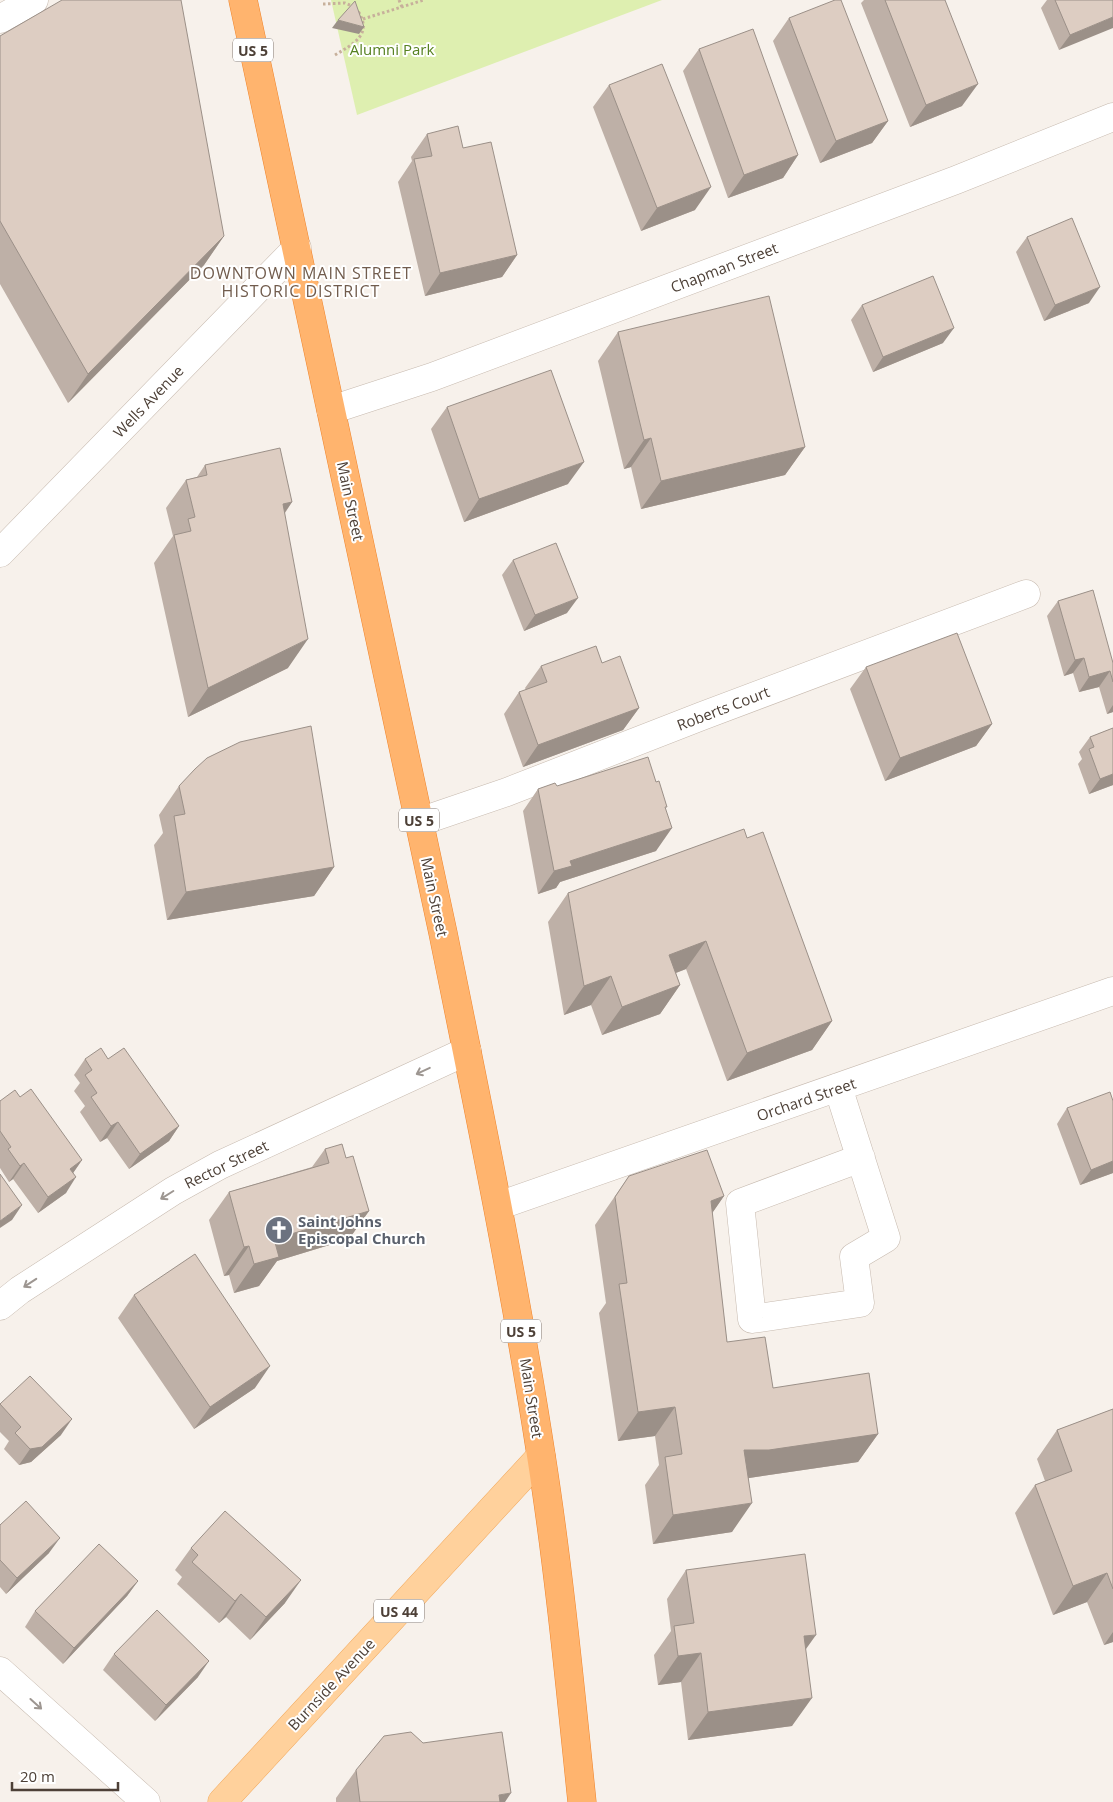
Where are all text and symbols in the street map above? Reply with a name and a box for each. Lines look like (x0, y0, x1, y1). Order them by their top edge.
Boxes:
road number: US 5 (233, 38, 273, 62)
park label: Alumni Park (350, 39, 434, 59)
street label: Chapman Street (667, 237, 781, 297)
district label: DOWNTOWN MAIN STREET HISTORIC DISTRICT (190, 262, 412, 302)
street label: Wells Avenue (108, 361, 188, 441)
street label: Main Street (333, 459, 369, 543)
street label: Roberts Court (674, 681, 772, 735)
road number: US 5 (399, 808, 439, 832)
street label: Main Street (417, 855, 453, 939)
one-way arrow (416, 1067, 431, 1077)
street label: Orchard Street (754, 1073, 858, 1125)
street label: Rector Street (181, 1135, 271, 1193)
one-way arrow (160, 1190, 174, 1200)
place label: Saint Johns Episcopal Church (298, 1211, 426, 1248)
church icon: Saint Johns Episcopal Church (264, 1215, 294, 1245)
one-way arrow (24, 1279, 38, 1289)
road number: US 5 (501, 1320, 541, 1342)
street label: Main Street (516, 1357, 548, 1439)
road number: US 44 (374, 1600, 424, 1622)
street label: Burnside Avenue (283, 1634, 379, 1734)
one-way arrow (30, 1698, 43, 1710)
scale bar (12, 1760, 119, 1792)
text: 20 m (20, 1766, 55, 1786)

